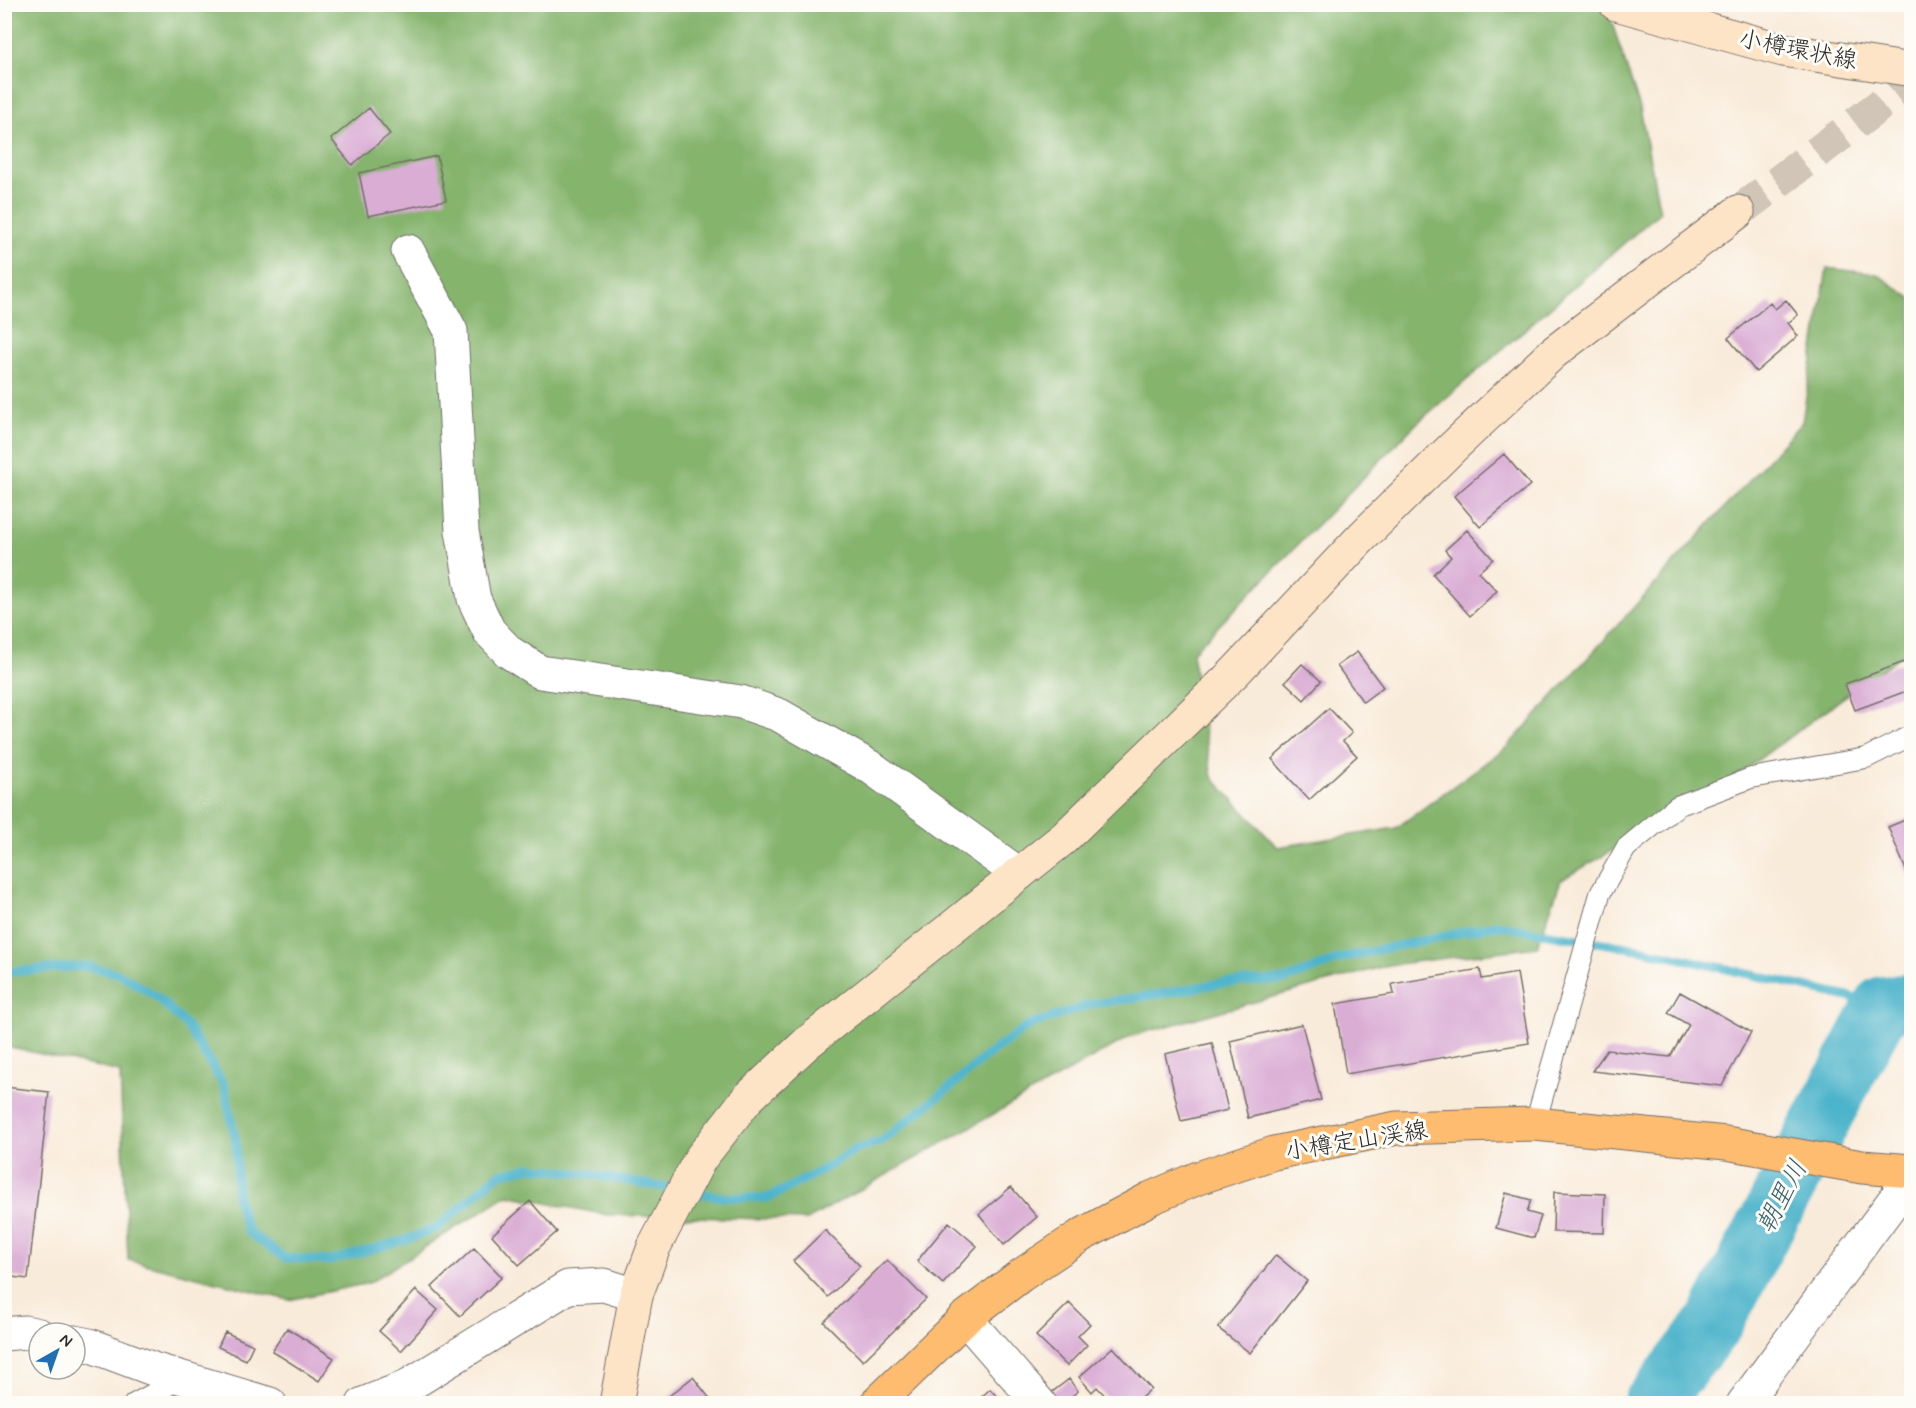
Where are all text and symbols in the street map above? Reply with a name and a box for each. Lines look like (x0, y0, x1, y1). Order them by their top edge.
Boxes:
street label: 小樽環状線 (1736, 24, 1860, 77)
street label: 小樽定山渓線 (1283, 1115, 1430, 1168)
water label: 朝里川 (1749, 1155, 1816, 1239)
north arrow (27, 1321, 87, 1381)
text: N (55, 1329, 77, 1352)

